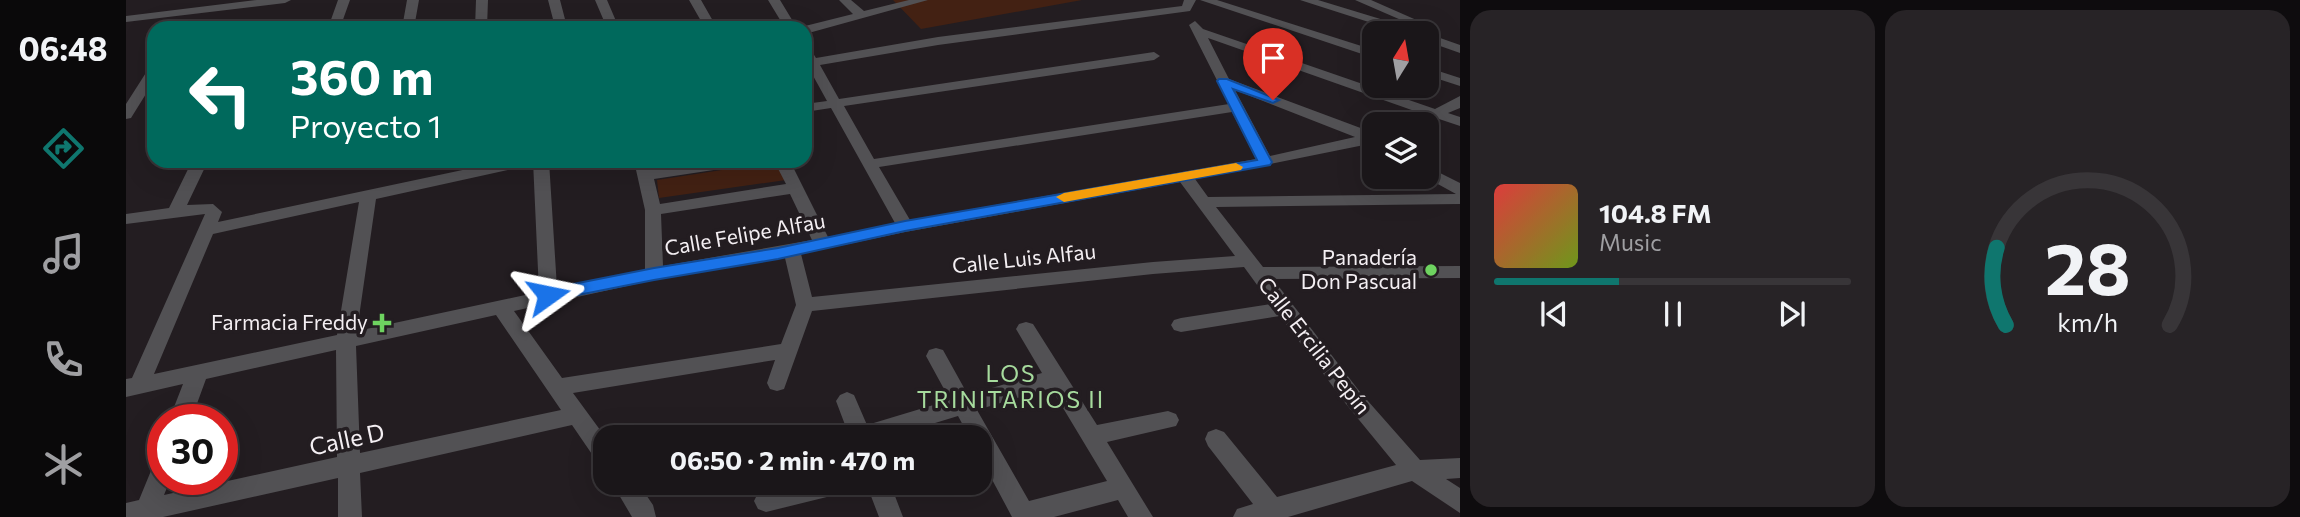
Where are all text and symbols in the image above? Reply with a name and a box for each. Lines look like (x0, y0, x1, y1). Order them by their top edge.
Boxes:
north arrow (1362, 21, 1438, 98)
map controls (1362, 21, 1439, 189)
text: 06:48 (19, 28, 107, 68)
pin (1243, 28, 1303, 100)
icon: arrive (1254, 39, 1292, 77)
text: 360 m (290, 45, 433, 105)
icon: left (175, 49, 266, 140)
text: Proyecto 1 (290, 105, 441, 145)
button: layers (1362, 112, 1439, 189)
icon: directions (39, 124, 88, 173)
text: 104.8 FM (1599, 197, 1712, 228)
street label: Calle Felipe Alfau (662, 207, 827, 260)
text: 28 (2045, 221, 2131, 310)
text: Music (1599, 228, 1662, 256)
icon: music (39, 229, 88, 278)
street label: Calle Luis Alfau (951, 238, 1097, 277)
place label: Panadería Don Pascual (1301, 244, 1417, 293)
position arrow (511, 258, 585, 332)
marker: Panadería Don Pascual (1423, 262, 1439, 278)
street label: Calle Ercilia Pepín (1254, 272, 1376, 419)
icon: previous (1535, 295, 1573, 333)
icon: pause (1654, 295, 1692, 333)
icon: next (1773, 295, 1811, 333)
text: km/h (2057, 306, 2118, 336)
place label: Farmacia Freddy (211, 309, 368, 334)
marker: Farmacia Freddy (374, 315, 390, 331)
icon: phone (39, 335, 88, 384)
district label: LOS TRINITARIOS II (917, 359, 1105, 413)
speed limit sign: 30 (147, 404, 238, 495)
street label: Calle D (306, 416, 387, 461)
icon: climate (39, 440, 88, 489)
text: 06:50 · 2 min · 470 m (670, 444, 915, 475)

